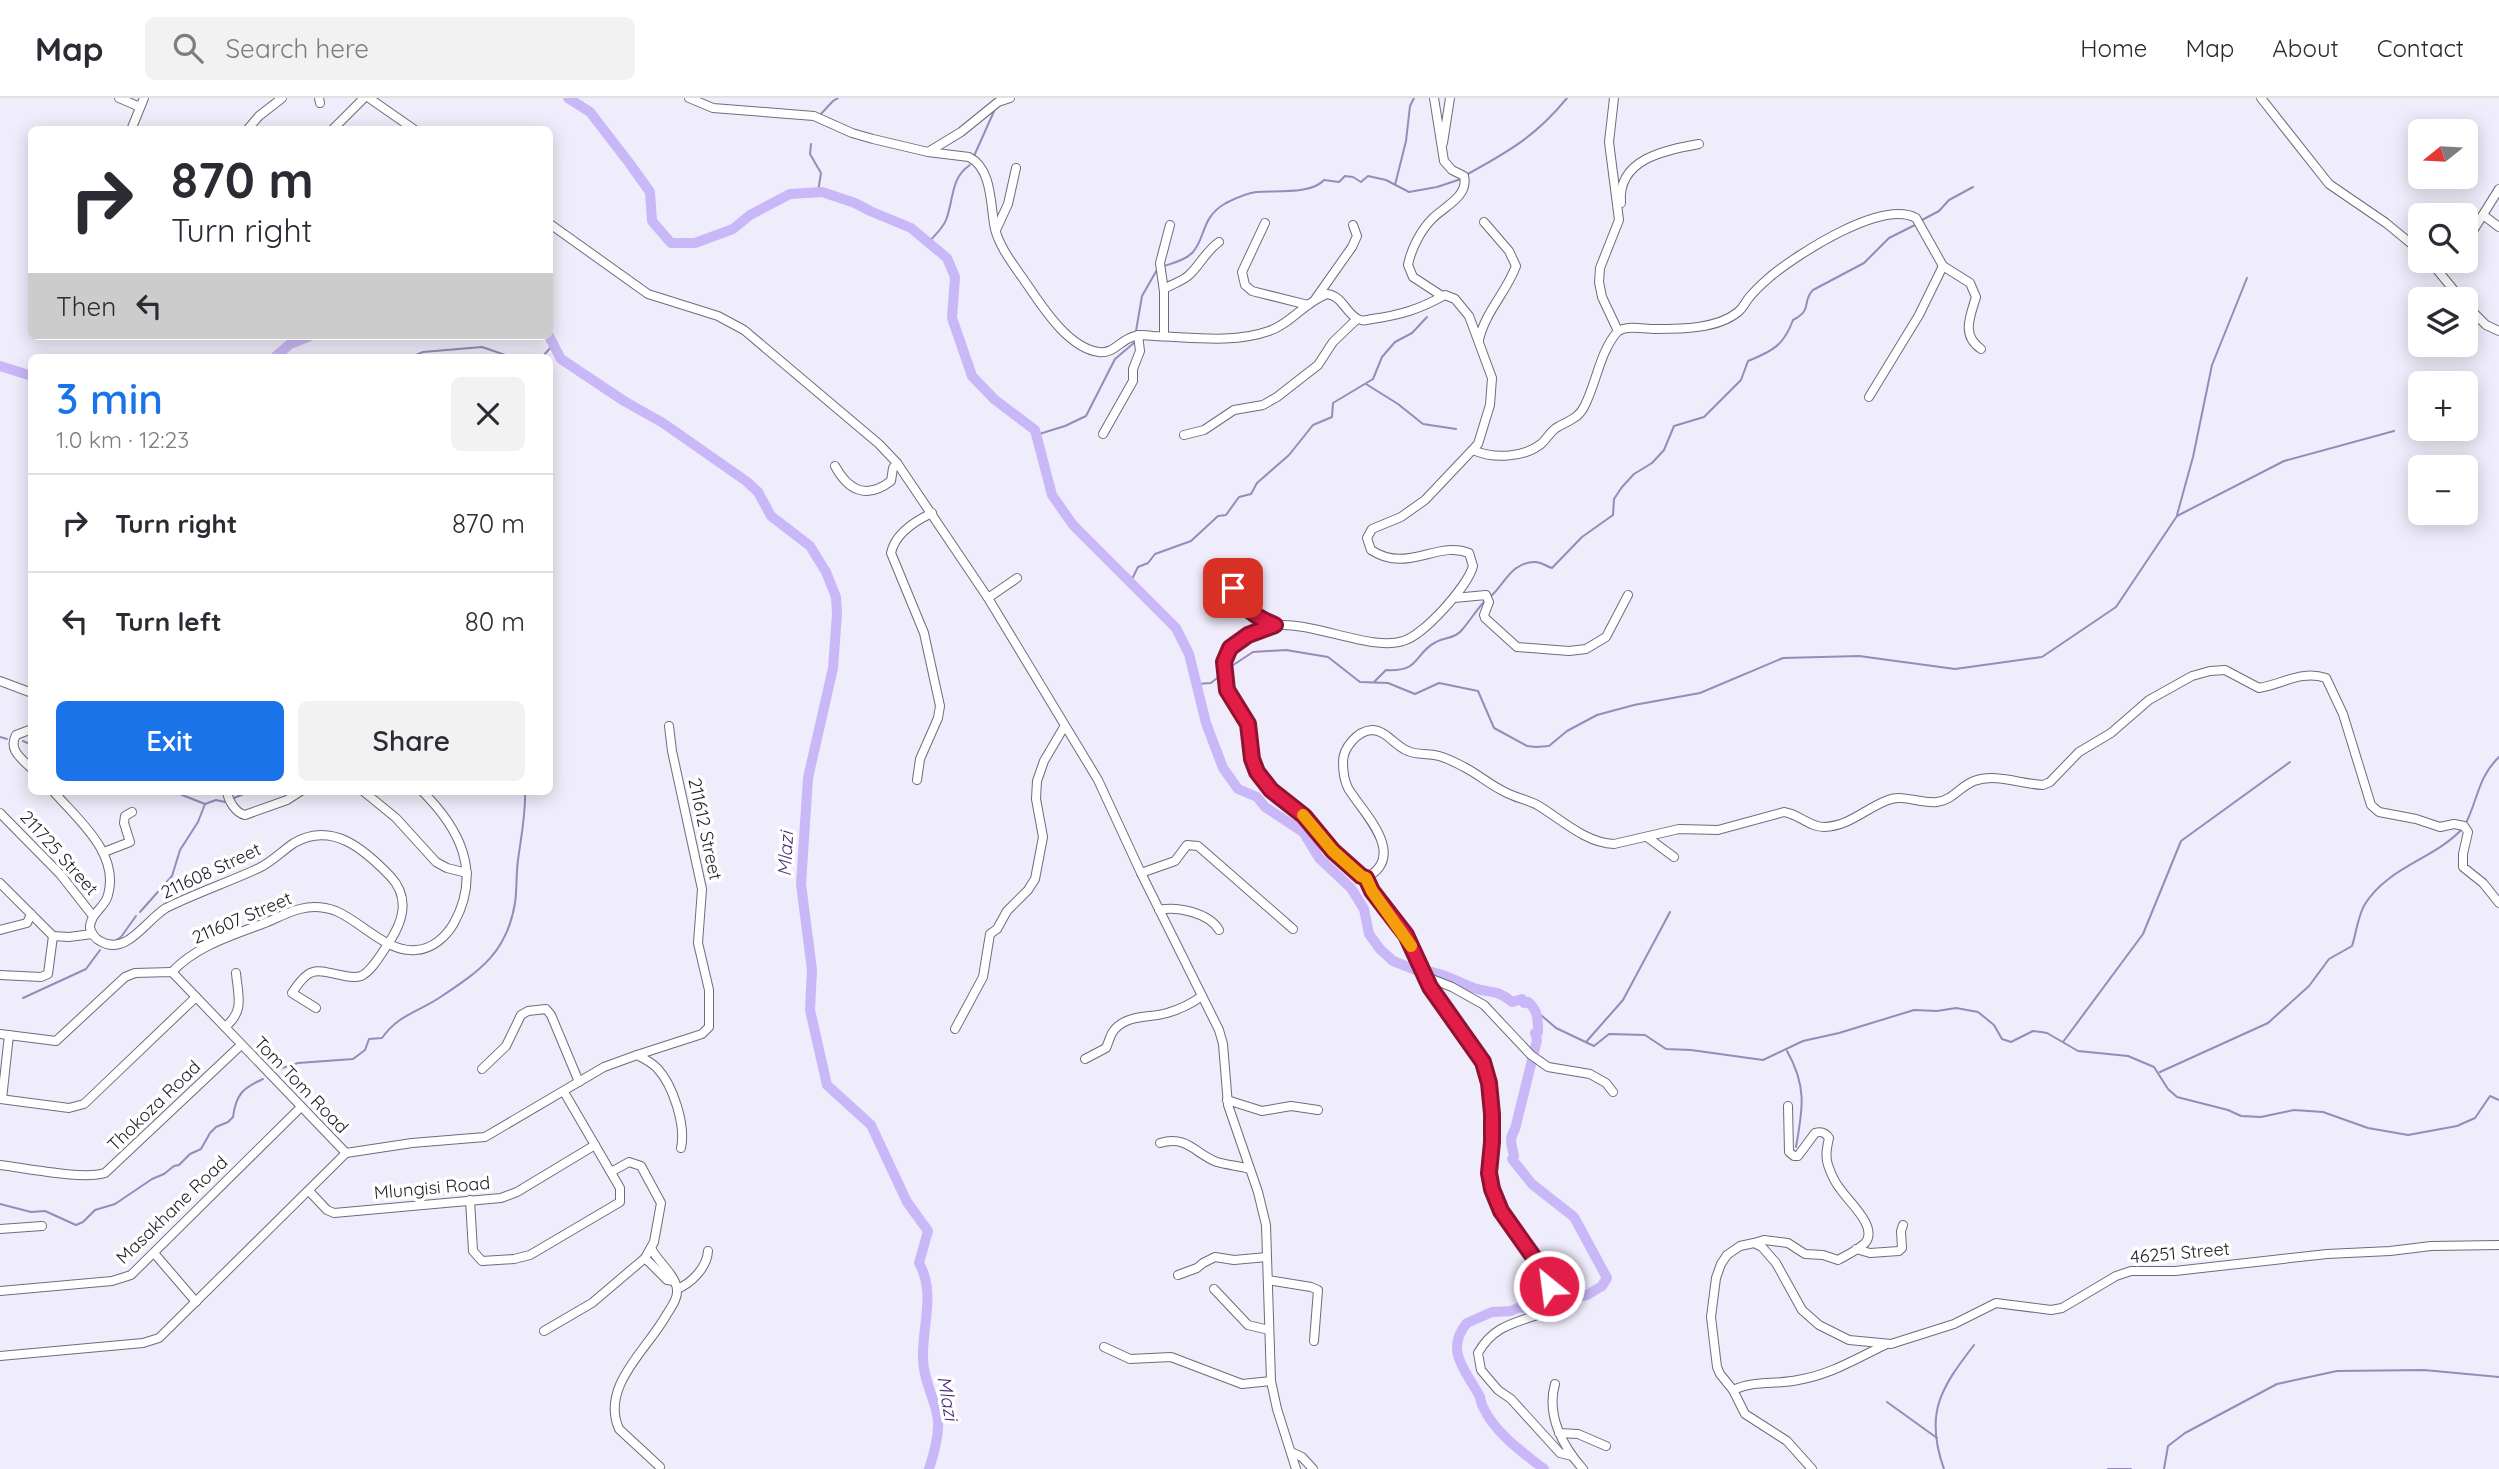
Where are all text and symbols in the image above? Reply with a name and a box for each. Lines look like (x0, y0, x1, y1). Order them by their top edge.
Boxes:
search box (145, 17, 635, 80)
text: Map (35, 28, 103, 69)
icon: search (169, 29, 207, 67)
text: Search here (225, 32, 369, 65)
text: Home (2080, 33, 2147, 63)
text: Map (2185, 33, 2234, 63)
text: About (2272, 33, 2339, 63)
text: Contact (2377, 33, 2464, 63)
north arrow (2408, 119, 2478, 189)
map controls (2408, 119, 2478, 525)
text: 870 m (171, 149, 314, 210)
icon: right (56, 154, 147, 245)
button: search (2408, 203, 2478, 273)
text: Turn right (171, 210, 312, 250)
icon: left (130, 287, 168, 325)
button: layers (2408, 287, 2478, 357)
text: Then (56, 290, 116, 323)
button: + (2408, 371, 2478, 441)
text: 3 min (56, 372, 163, 425)
button: close (451, 377, 525, 451)
text: 1.0 km · 12:23 (56, 425, 189, 454)
button: − (2408, 455, 2478, 525)
icon: right (56, 504, 94, 542)
text: Turn right (115, 507, 237, 540)
text: 870 m (452, 507, 525, 540)
pin (1203, 558, 1263, 618)
icon: arrive (1214, 569, 1252, 607)
icon: left (56, 602, 94, 640)
text: Turn left (115, 605, 222, 638)
text: 80 m (465, 605, 525, 638)
button: Exit (56, 701, 284, 781)
button: Share (298, 701, 525, 781)
street label: 211612 Street (683, 776, 728, 882)
street label: 211725 Street (15, 805, 104, 900)
water label: Mlazi (772, 829, 798, 877)
street label: 211608 Street (157, 837, 264, 904)
street label: 211607 Street (189, 886, 295, 949)
street label: Tom Tom Road (249, 1031, 354, 1138)
street label: Thokoza Road (102, 1055, 205, 1156)
street label: Masakhane Road (111, 1151, 232, 1269)
street label: Mlungisi Road (373, 1171, 491, 1204)
street label: 46251 Street (2129, 1237, 2231, 1268)
position arrow (1512, 1249, 1586, 1323)
water label: Mlazi (932, 1374, 964, 1424)

